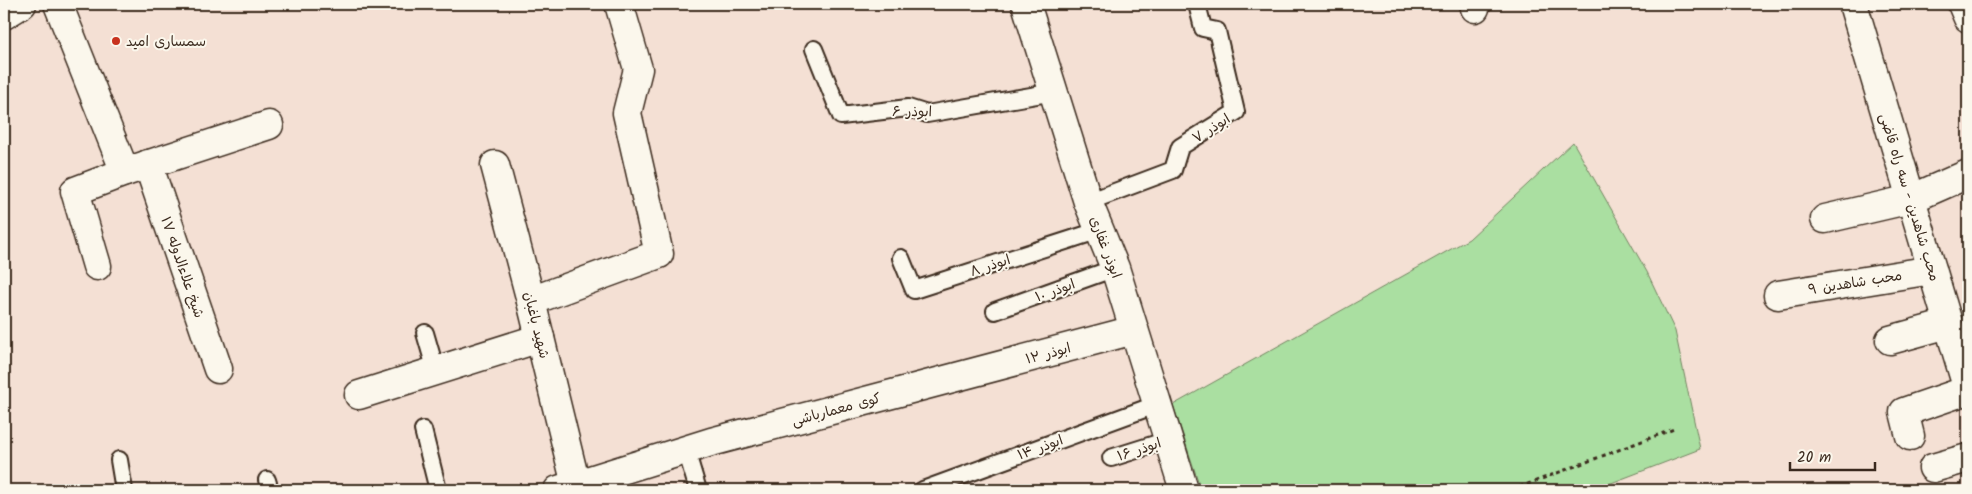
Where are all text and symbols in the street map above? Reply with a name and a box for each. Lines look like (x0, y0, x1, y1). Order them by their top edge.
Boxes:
place label: سمساری امید (126, 31, 206, 53)
marker: سمساری امید (110, 35, 122, 47)
street label: ابوذر ۶ (892, 101, 932, 123)
street label: ابوذر ۷ (1188, 109, 1235, 149)
street label: محب شاهدین - سه راه قاضی (1873, 111, 1945, 284)
street label: ابوذر غفاری (1083, 213, 1127, 282)
street label: شیخ علاءالدوله ۱۷ (154, 214, 210, 321)
street label: ابوذر ۸ (967, 249, 1013, 283)
street label: محب شاهدین ۹ (1807, 265, 1904, 301)
street label: ابوذر ۱۰ (1032, 274, 1078, 308)
street label: شهید باغبان (517, 289, 555, 361)
street label: ابوذر ۱۲ (1023, 337, 1073, 371)
street label: کوی معمارباشی (789, 388, 883, 432)
street label: ابوذر ۱۴ (1014, 430, 1066, 466)
street label: ابوذر ۱۶ (1114, 433, 1164, 467)
scale bar (1790, 439, 1874, 471)
text: 20 m (1797, 446, 1831, 470)

